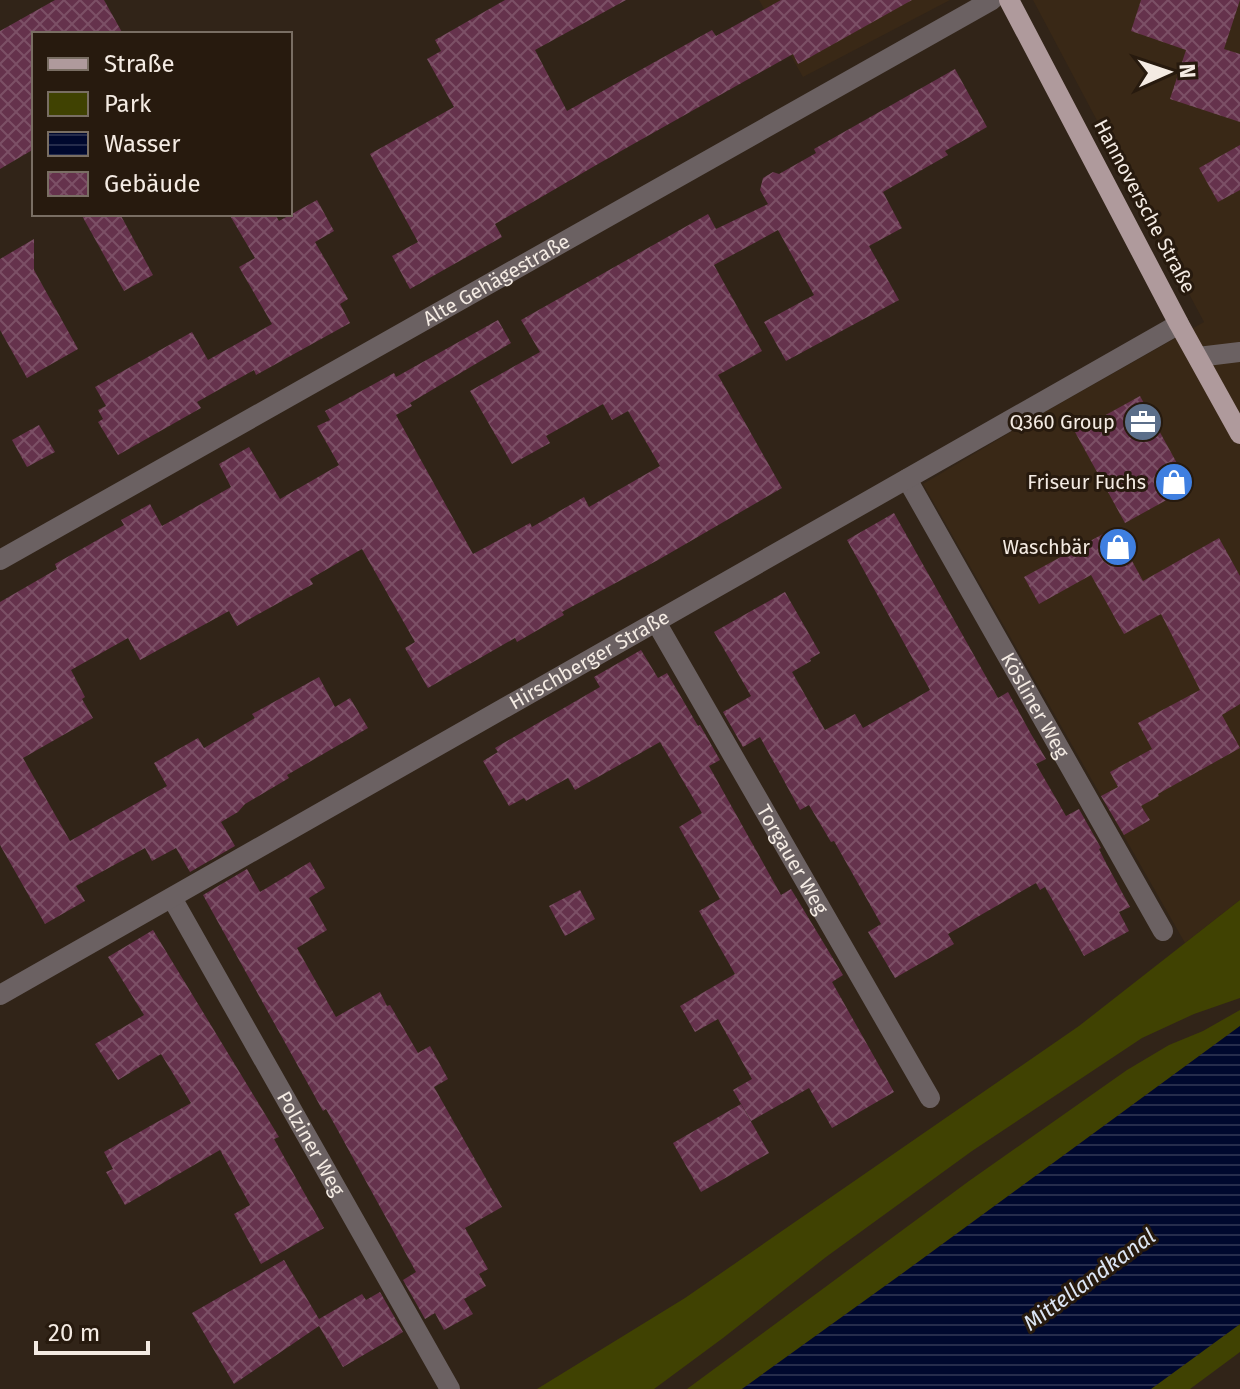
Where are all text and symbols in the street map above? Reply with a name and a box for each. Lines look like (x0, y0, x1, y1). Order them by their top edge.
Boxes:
legend (32, 32, 292, 216)
north arrow (1128, 32, 1208, 112)
text: Straße (104, 50, 175, 78)
text: N (1174, 63, 1201, 79)
text: Park (104, 90, 152, 118)
street label: Hannoversche Straße (1089, 115, 1201, 297)
text: Wasser (104, 130, 181, 158)
text: Gebäude (104, 170, 201, 198)
street label: Alte Gehägestraße (419, 229, 574, 331)
office icon: Q360 Group (1122, 401, 1164, 443)
place label: Q360 Group (1010, 410, 1115, 434)
shop icon: Friseur Fuchs (1153, 461, 1195, 503)
place label: Friseur Fuchs (1027, 470, 1146, 494)
shop icon: Waschbär (1097, 526, 1139, 568)
place label: Waschbär (1003, 535, 1090, 559)
street label: Hirschberger Straße (505, 605, 674, 715)
street label: Kösliner Weg (996, 648, 1075, 763)
street label: Torgauer Weg (752, 800, 834, 919)
street label: Polziner Weg (272, 1087, 350, 1201)
water label: Mittellandkanal (1018, 1222, 1161, 1336)
scale bar (36, 1305, 148, 1355)
text: 20 m (48, 1319, 100, 1347)

